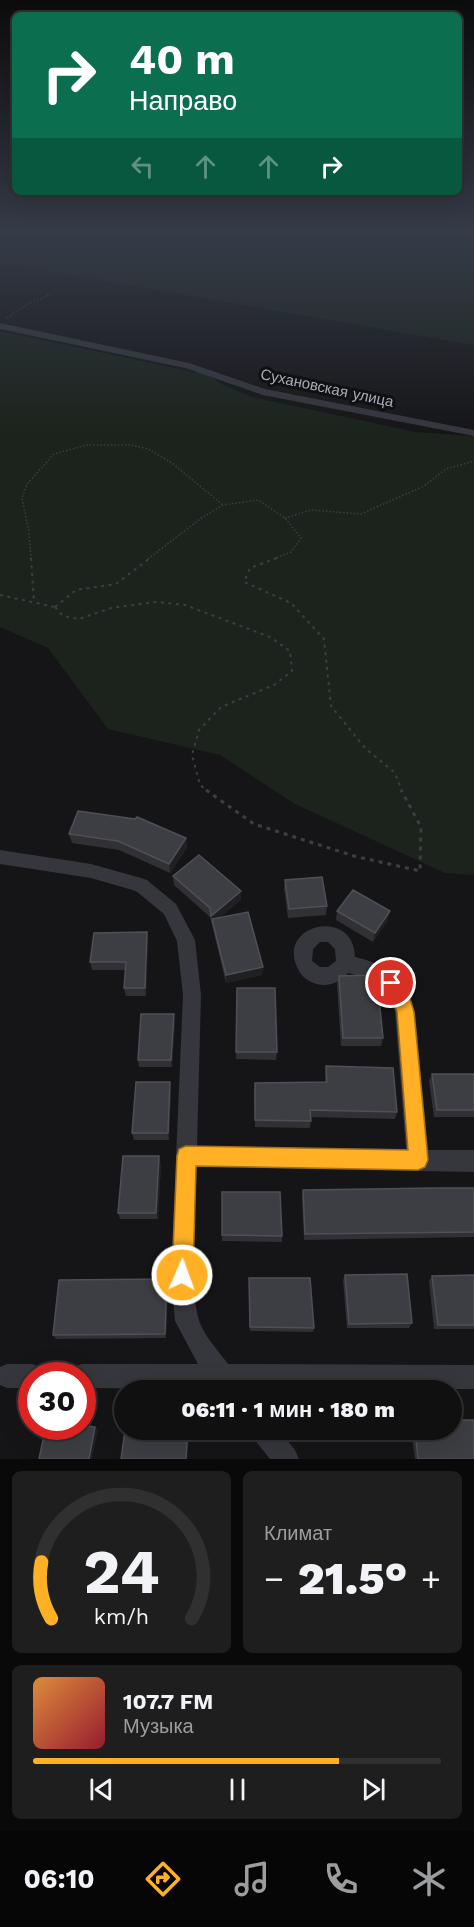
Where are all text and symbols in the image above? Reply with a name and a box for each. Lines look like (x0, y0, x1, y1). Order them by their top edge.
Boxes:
text: 40 m (129, 35, 235, 84)
icon: right (30, 36, 108, 114)
text: Направо (129, 85, 237, 117)
icon: left (126, 150, 159, 183)
icon: ahead (189, 150, 222, 183)
icon: ahead (252, 150, 285, 183)
icon: right (315, 150, 348, 183)
street label: Сухановская улица (259, 365, 396, 411)
pin (365, 957, 416, 1008)
icon: arrive (374, 966, 407, 999)
position arrow (150, 1243, 214, 1307)
speed limit sign: 30 (18, 1362, 96, 1440)
text: 06:11 · 1 мин · 180 m (181, 1397, 395, 1422)
text: Климат (264, 1521, 332, 1545)
text: 24 (83, 1535, 160, 1608)
text: 21.5° (298, 1552, 407, 1605)
text: − (264, 1559, 284, 1598)
text: + (421, 1559, 441, 1598)
text: km/h (94, 1604, 149, 1629)
text: 107.7 FM (123, 1689, 213, 1714)
text: Музыка (123, 1714, 194, 1738)
icon: previous (85, 1773, 118, 1806)
icon: pause (221, 1773, 254, 1806)
icon: next (357, 1773, 390, 1806)
icon: directions (142, 1858, 184, 1900)
icon: music (231, 1858, 273, 1900)
icon: phone (320, 1858, 362, 1900)
icon: climate (408, 1858, 450, 1900)
text: 06:10 (23, 1863, 95, 1895)

